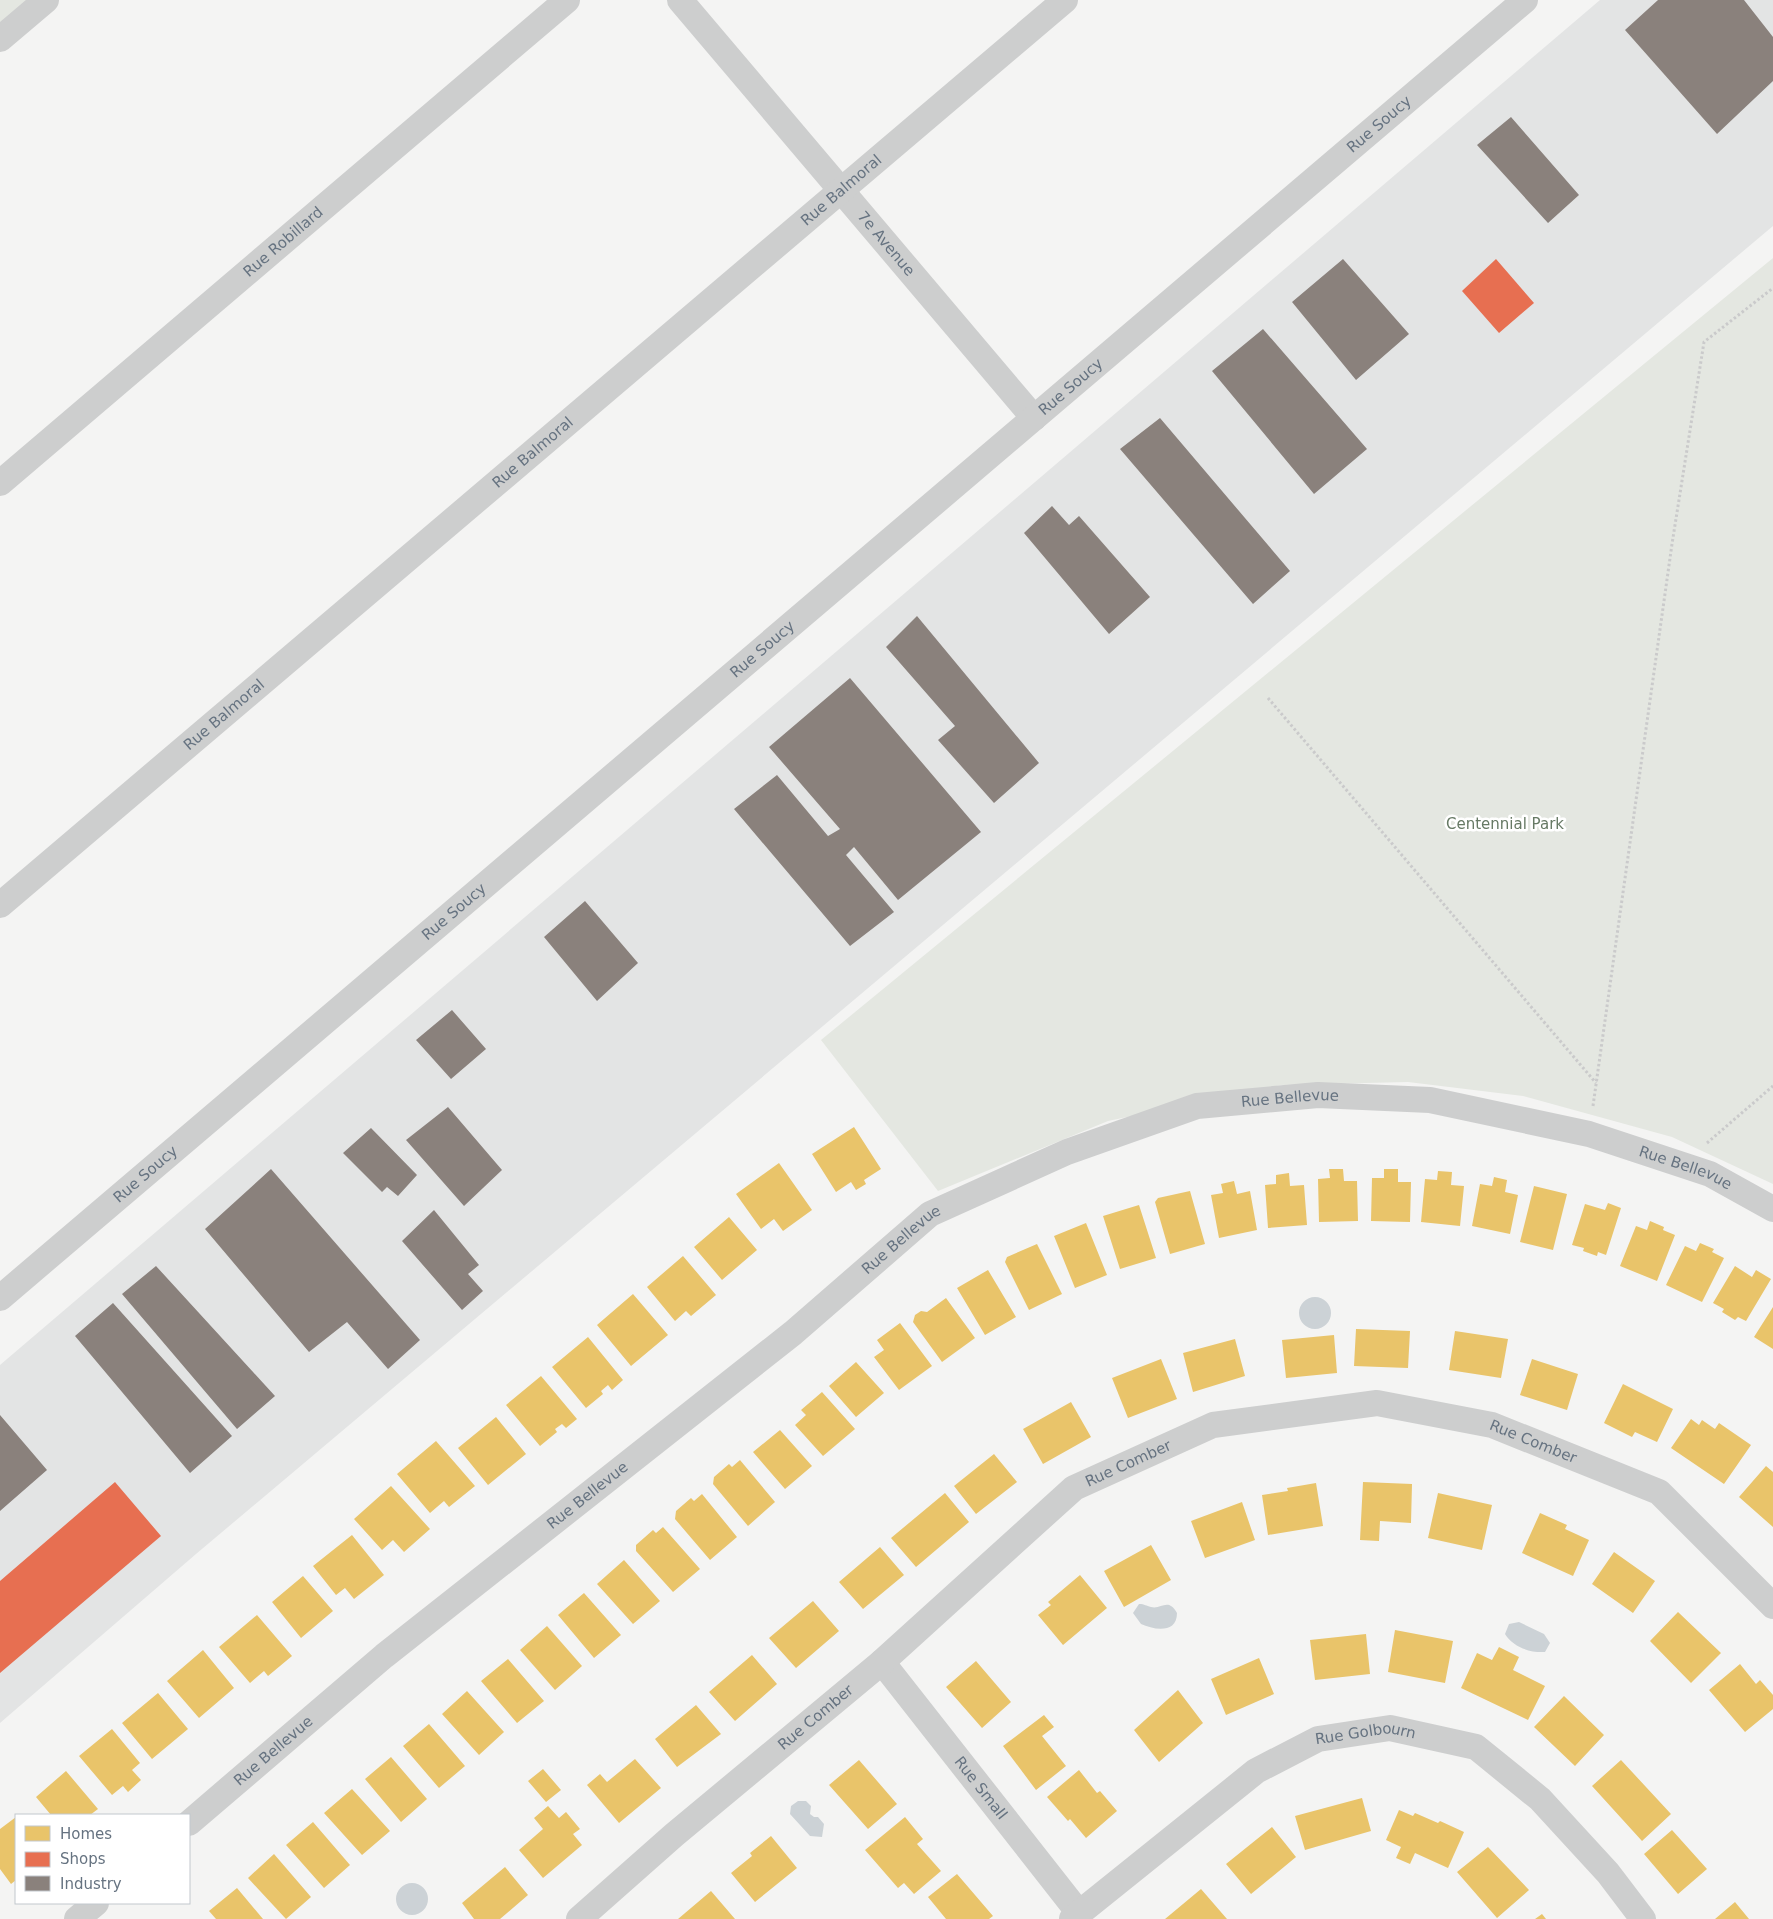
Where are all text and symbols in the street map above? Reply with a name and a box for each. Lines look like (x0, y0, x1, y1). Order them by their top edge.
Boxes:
street label: Rue Soucy (1343, 92, 1415, 157)
street label: Rue Balmoral (797, 151, 885, 229)
street label: Rue Robillard (240, 203, 327, 281)
street label: 7e Avenue (854, 207, 919, 280)
street label: Rue Soucy (1035, 354, 1107, 419)
street label: Rue Balmoral (489, 413, 577, 492)
street label: Rue Soucy (726, 617, 798, 682)
street label: Rue Balmoral (180, 675, 268, 754)
park label: Centennial Park (1446, 815, 1564, 833)
street label: Rue Soucy (418, 879, 490, 944)
street label: Rue Bellevue (1240, 1086, 1339, 1111)
street label: Rue Soucy (110, 1142, 181, 1207)
street label: Rue Bellevue (1637, 1142, 1735, 1193)
street label: Rue Bellevue (858, 1201, 943, 1278)
street label: Rue Comber (1487, 1416, 1580, 1467)
street label: Rue Comber (1082, 1436, 1175, 1491)
street label: Rue Bellevue (543, 1458, 632, 1533)
street label: Rue Comber (774, 1680, 858, 1754)
street label: Rue Bellevue (230, 1712, 316, 1790)
street label: Rue Golbourn (1314, 1719, 1418, 1748)
street label: Rue Small (951, 1753, 1011, 1823)
legend (15, 1814, 190, 1904)
text: Homes (60, 1825, 112, 1843)
text: Shops (60, 1850, 106, 1868)
text: Industry (60, 1875, 122, 1893)

